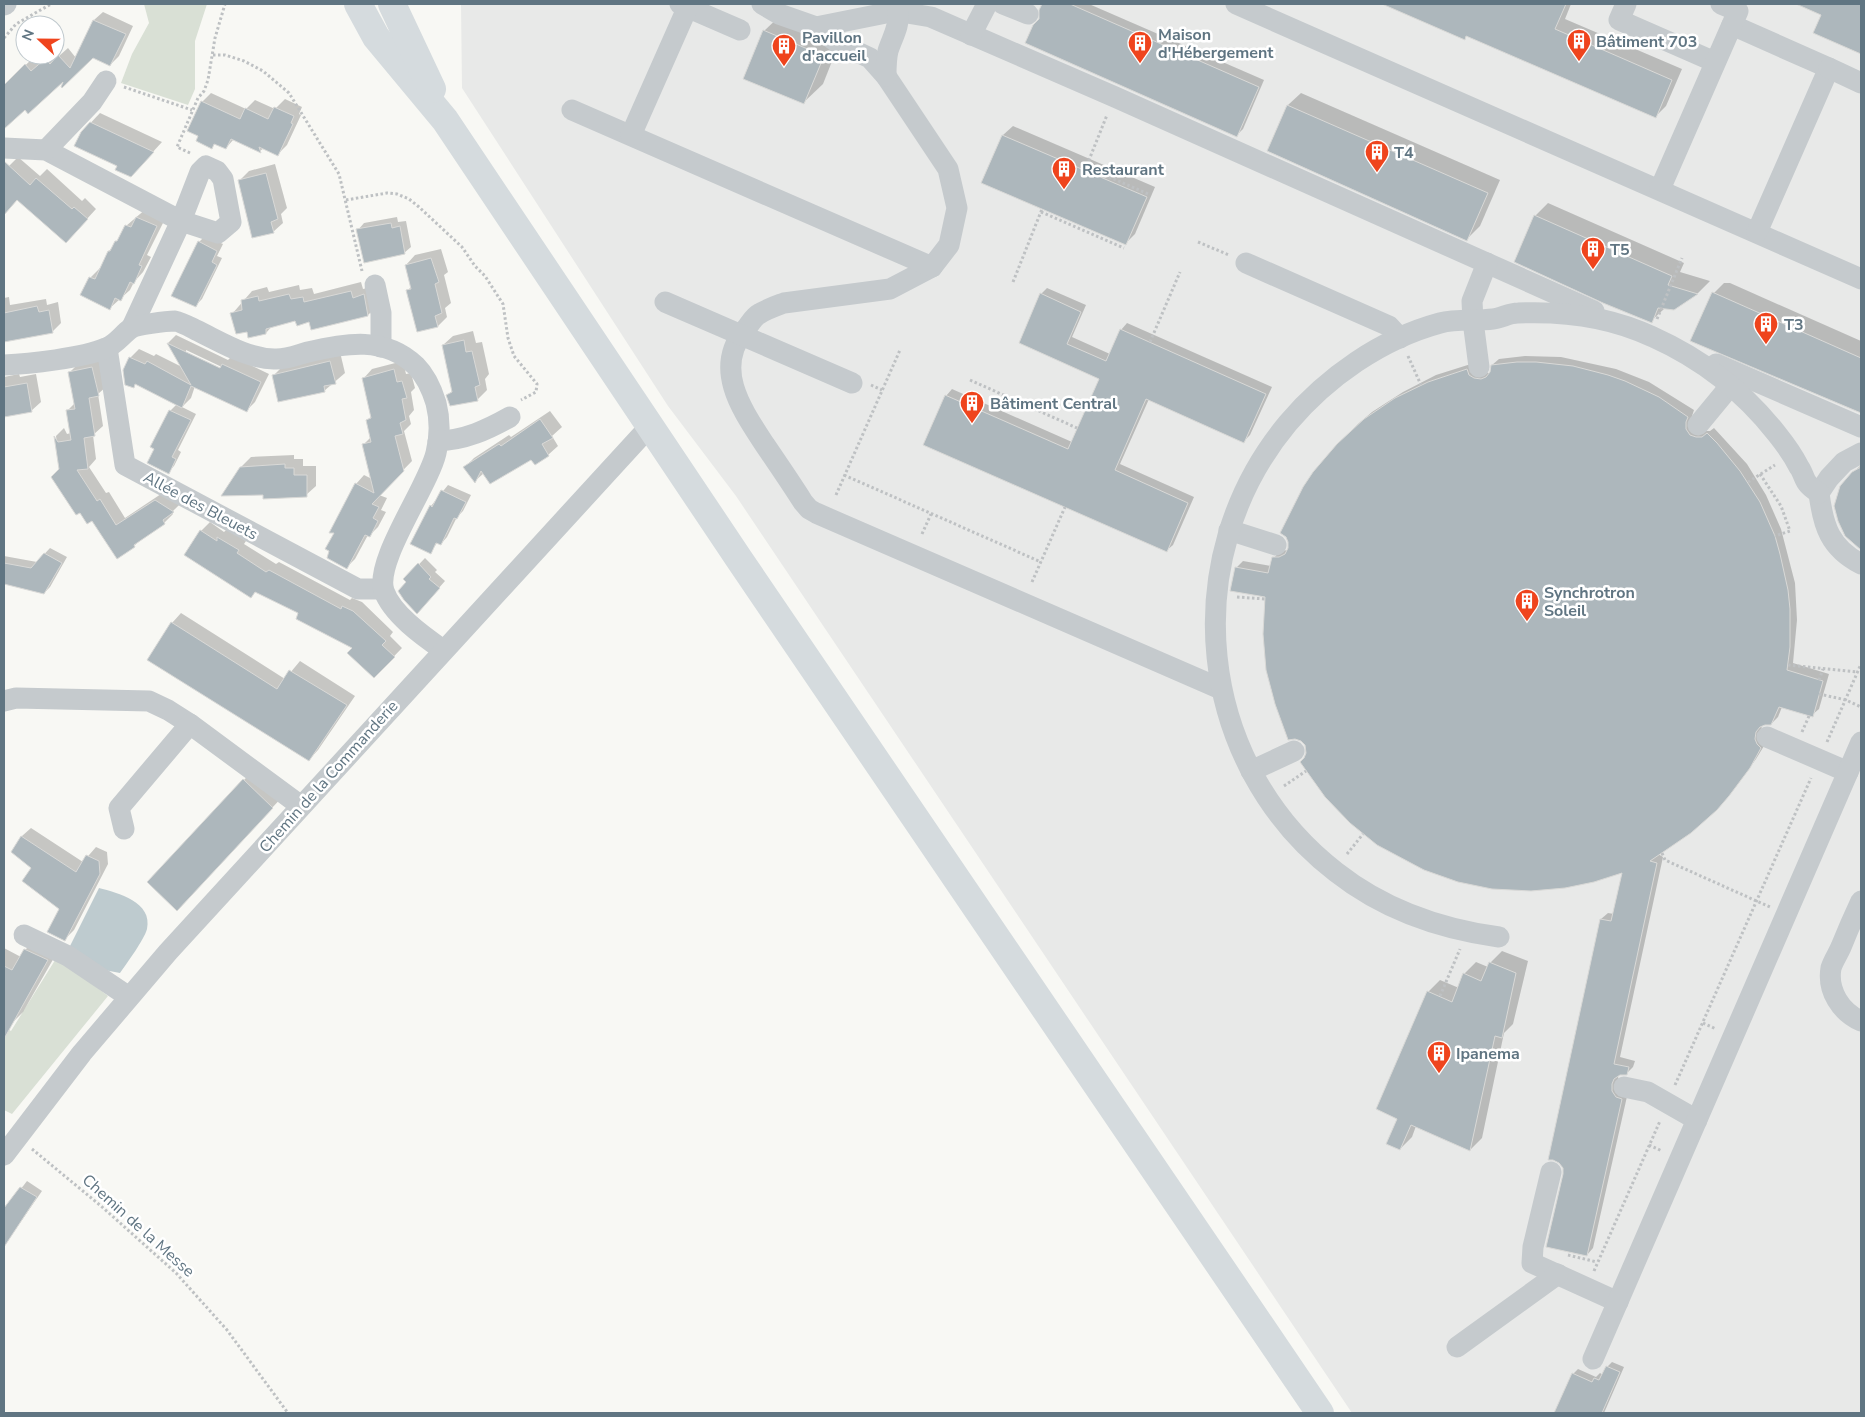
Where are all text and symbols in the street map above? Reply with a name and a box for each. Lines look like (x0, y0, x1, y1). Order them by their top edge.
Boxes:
north arrow (15, 15, 65, 65)
place label: Maison d'Hébergement (1158, 24, 1274, 64)
text: N (18, 27, 39, 44)
place label: Pavillon d'accueil (802, 27, 866, 67)
building icon: Bâtiment 703 (1566, 28, 1592, 62)
building icon: Maison d'Hébergement (1127, 30, 1153, 64)
place label: Bâtiment 703 (1596, 31, 1697, 53)
building icon: Pavillon d'accueil (771, 33, 797, 67)
building icon: T4 (1364, 139, 1390, 173)
place label: T4 (1394, 142, 1414, 164)
building icon: Restaurant (1051, 156, 1077, 190)
place label: Restaurant (1082, 159, 1165, 181)
building icon: T5 (1580, 236, 1606, 270)
place label: T5 (1610, 239, 1630, 261)
building icon: T3 (1753, 311, 1779, 345)
place label: T3 (1784, 314, 1804, 336)
building icon: Bâtiment Central (959, 390, 985, 424)
place label: Bâtiment Central (990, 393, 1117, 415)
street label: Allée des Bleuets (139, 466, 262, 545)
place label: Synchrotron Soleil (1544, 582, 1635, 622)
building icon: Synchrotron Soleil (1514, 588, 1540, 622)
street label: Chemin de la Commanderie (254, 696, 403, 858)
building icon: Ipanema (1426, 1040, 1452, 1074)
place label: Ipanema (1456, 1043, 1520, 1065)
street label: Chemin de la Messe (77, 1169, 199, 1282)

